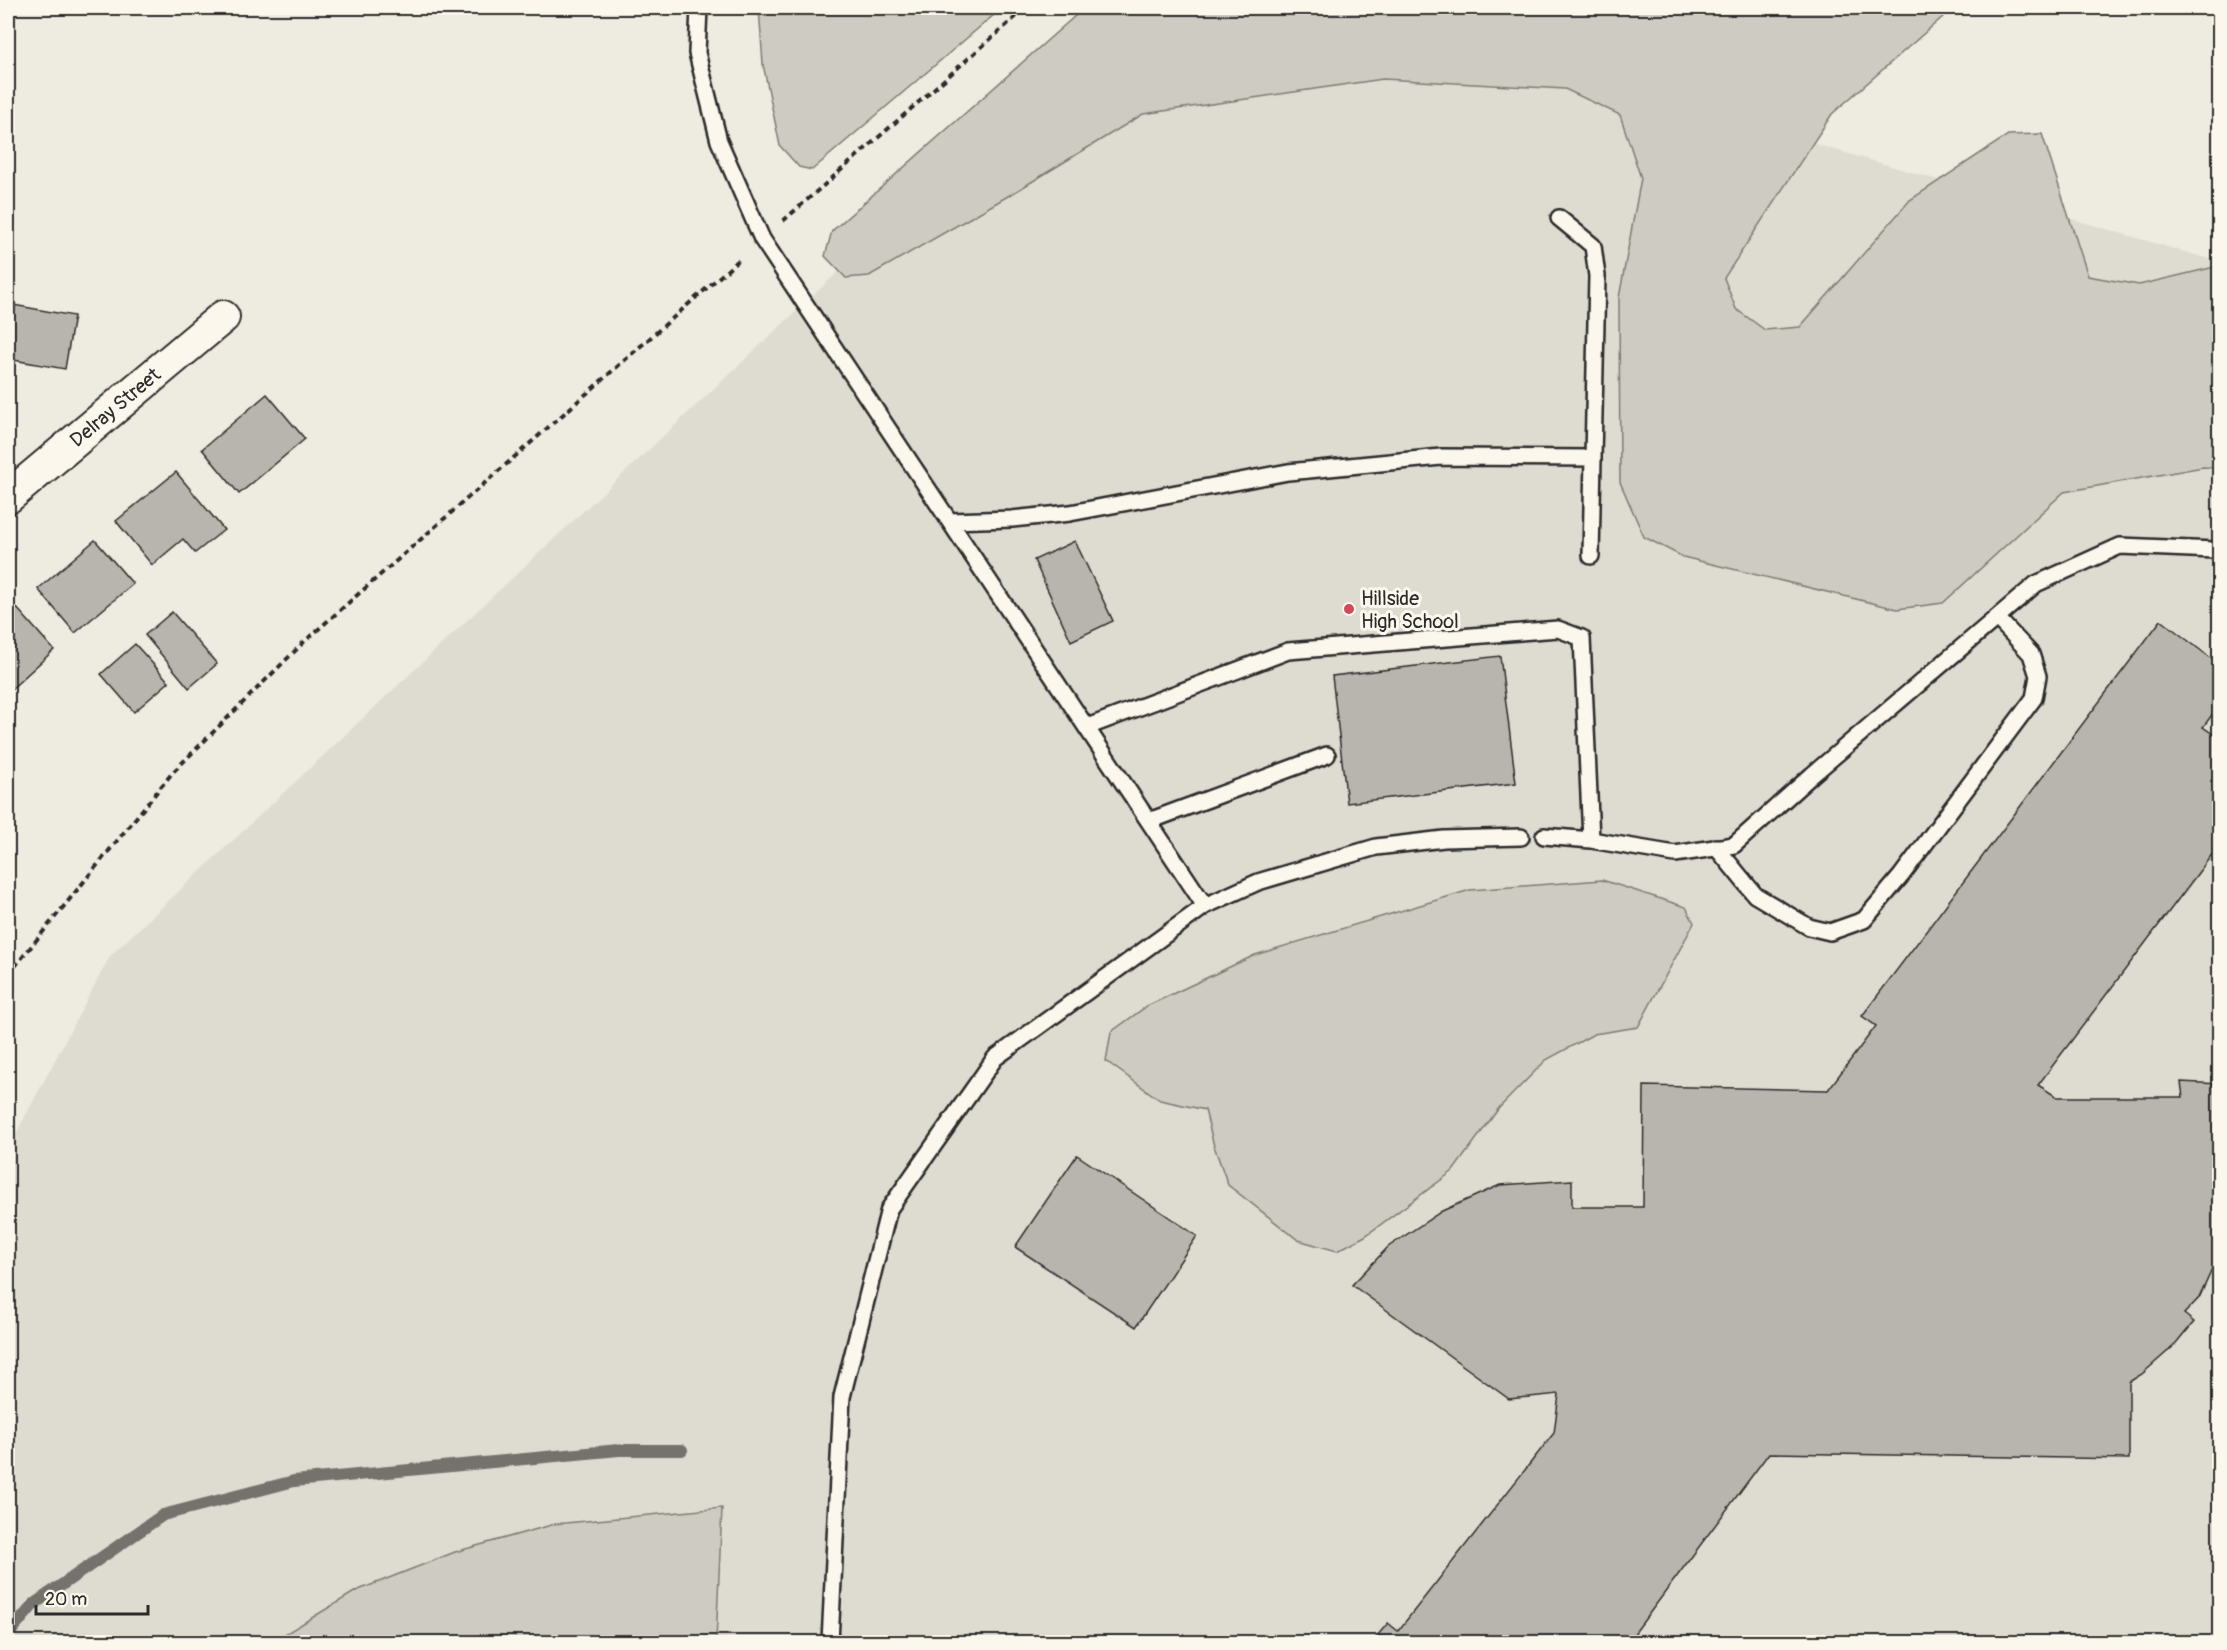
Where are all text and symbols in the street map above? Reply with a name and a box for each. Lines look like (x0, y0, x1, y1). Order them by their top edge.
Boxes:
street label: Delray Street (65, 362, 166, 453)
place label: Hillside High School (1361, 586, 1459, 634)
marker: Hillside High School (1342, 602, 1356, 616)
scale bar (36, 1578, 148, 1616)
text: 20 m (45, 1588, 87, 1611)

